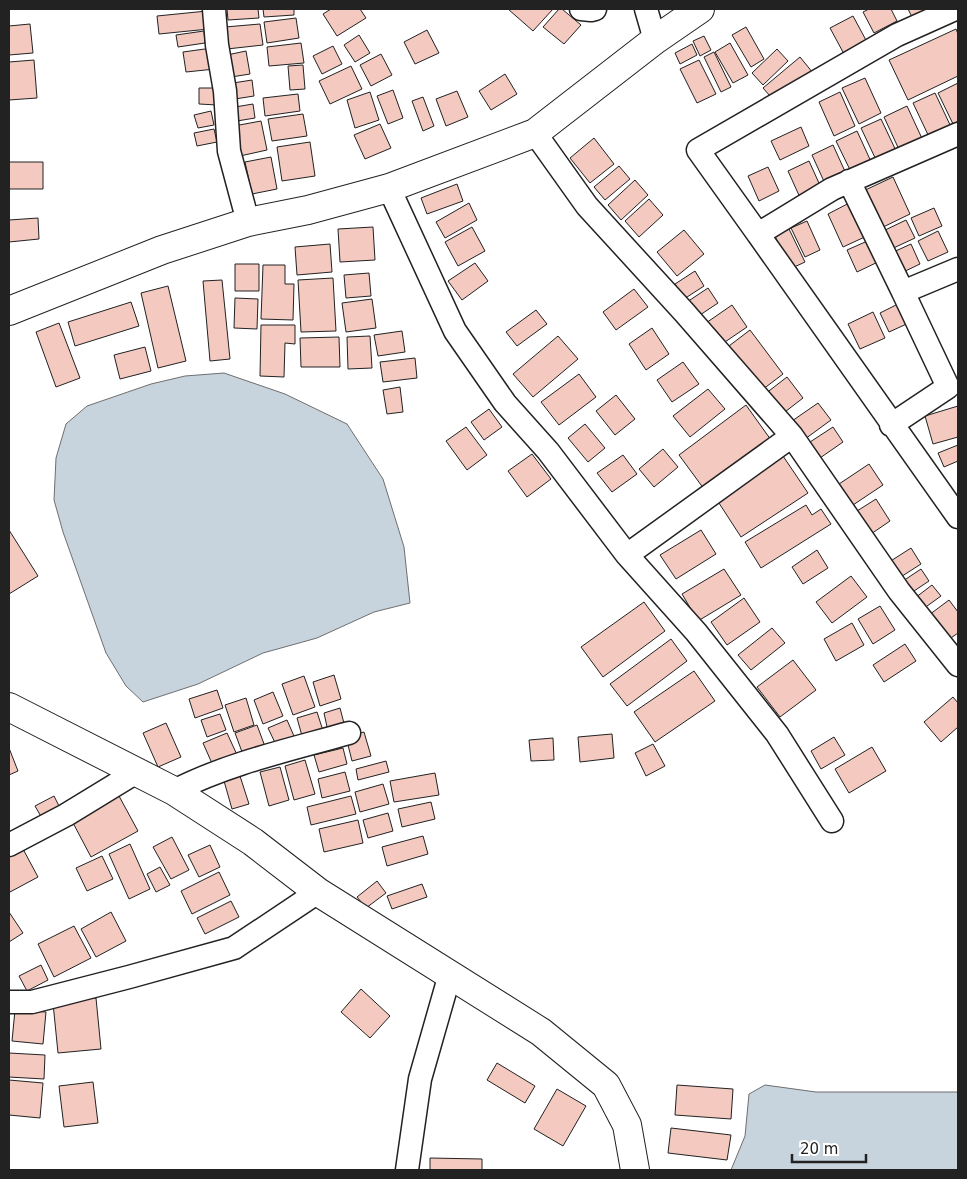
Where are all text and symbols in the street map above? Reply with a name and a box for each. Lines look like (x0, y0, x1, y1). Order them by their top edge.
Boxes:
scale bar (792, 1132, 866, 1164)
text: 20 m (800, 1140, 838, 1158)

